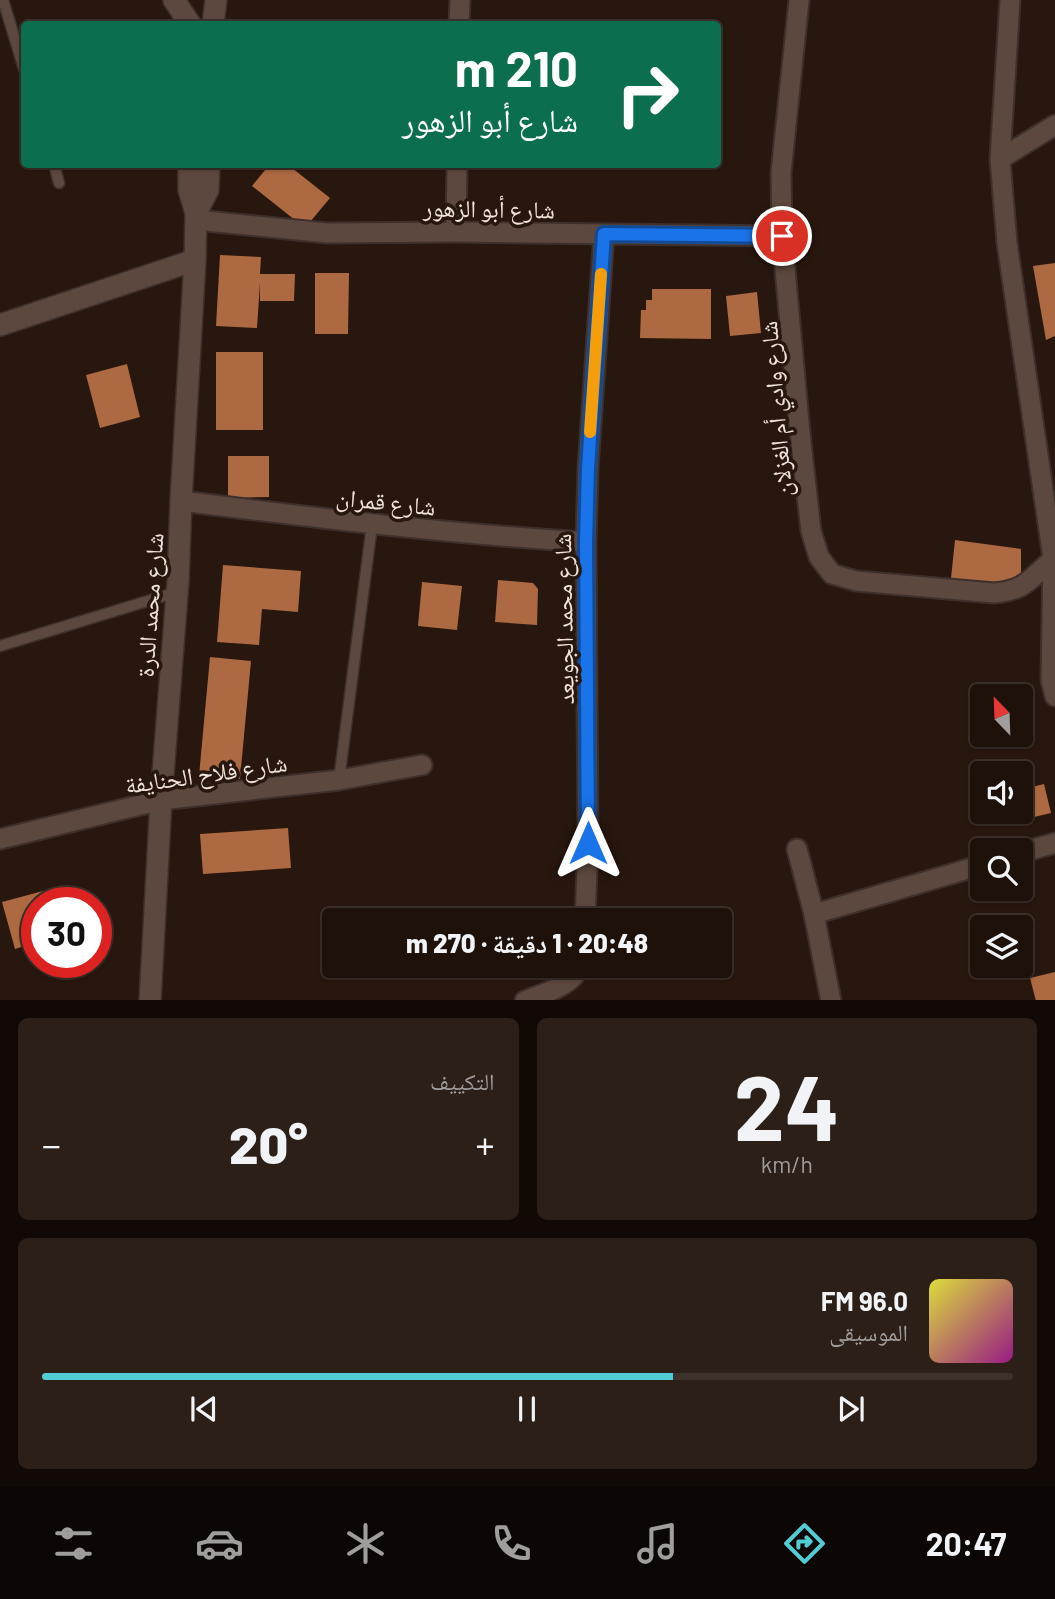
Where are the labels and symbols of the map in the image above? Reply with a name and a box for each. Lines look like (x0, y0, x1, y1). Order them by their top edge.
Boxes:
street label: شارع أبو الزهور (422, 192, 555, 226)
pin (752, 206, 812, 266)
street label: شارع وادي أم الغزلان (753, 319, 803, 498)
street label: شارع قمران (335, 481, 437, 523)
street label: شارع محمد الدرة (129, 532, 171, 678)
street label: شارع محمد الجويعد (547, 533, 581, 705)
north arrow (970, 684, 1032, 747)
street label: شارع فلاح الحنايفة (123, 747, 289, 801)
position arrow (551, 806, 625, 880)
speed limit sign: 30 (21, 887, 112, 978)

